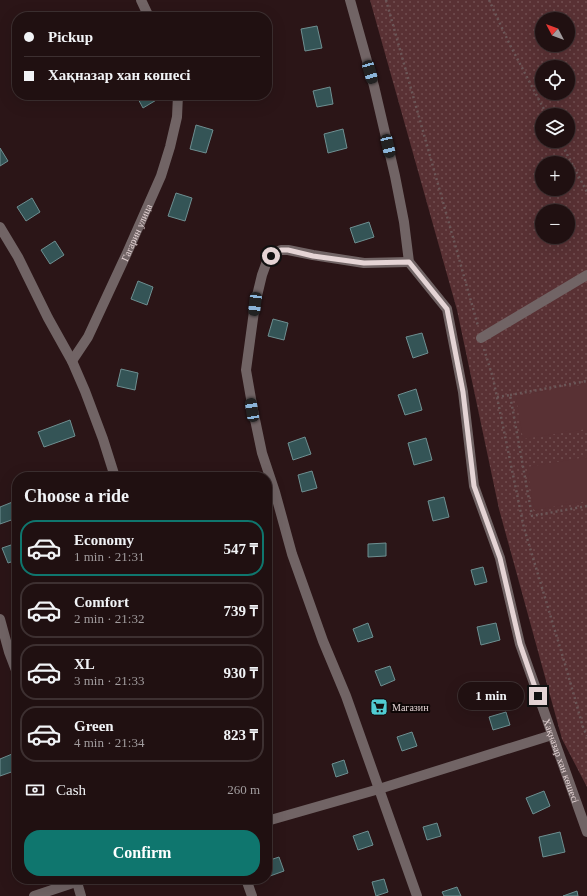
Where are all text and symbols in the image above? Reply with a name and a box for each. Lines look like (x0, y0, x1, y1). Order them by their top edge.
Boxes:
north arrow (535, 12, 575, 52)
map controls (535, 12, 575, 244)
text: Pickup (48, 29, 93, 45)
car (361, 59, 379, 85)
button: locate (535, 60, 575, 100)
text: Хақназар хан көшесі (48, 67, 190, 83)
button: layers (535, 108, 575, 148)
car (379, 133, 397, 159)
button: + (535, 156, 575, 196)
street label: Гагарин улица (119, 202, 154, 263)
button: − (535, 204, 575, 244)
route start (262, 247, 280, 265)
car (248, 291, 262, 317)
car (244, 397, 260, 423)
text: Choose a ride (24, 486, 129, 506)
icon: car (26, 530, 62, 566)
text: Economy (74, 532, 134, 548)
text: 547 ₸ (224, 541, 258, 557)
text: 1 min · 21:31 (74, 549, 144, 564)
icon: car (26, 592, 62, 628)
text: Comfort (74, 594, 129, 610)
text: 739 ₸ (224, 603, 258, 619)
text: 2 min · 21:32 (74, 611, 144, 626)
icon: car (26, 654, 62, 690)
text: XL (74, 656, 95, 672)
text: 930 ₸ (224, 665, 258, 681)
text: 3 min · 21:33 (74, 673, 144, 688)
callout: 1 min (458, 682, 524, 710)
route end (529, 687, 547, 705)
text: 1 min (475, 688, 507, 703)
supermarket icon: Магазин (369, 697, 389, 717)
place label: Магазин (392, 702, 429, 713)
icon: car (26, 716, 62, 752)
street label: Хақназар хан көшесі (541, 717, 581, 805)
text: Green (74, 718, 114, 734)
text: 823 ₸ (224, 727, 258, 743)
text: 4 min · 21:34 (74, 735, 144, 750)
icon: cash (24, 779, 46, 801)
text: Cash (56, 782, 86, 798)
text: 260 m (227, 782, 260, 797)
button: Confirm (24, 830, 260, 876)

